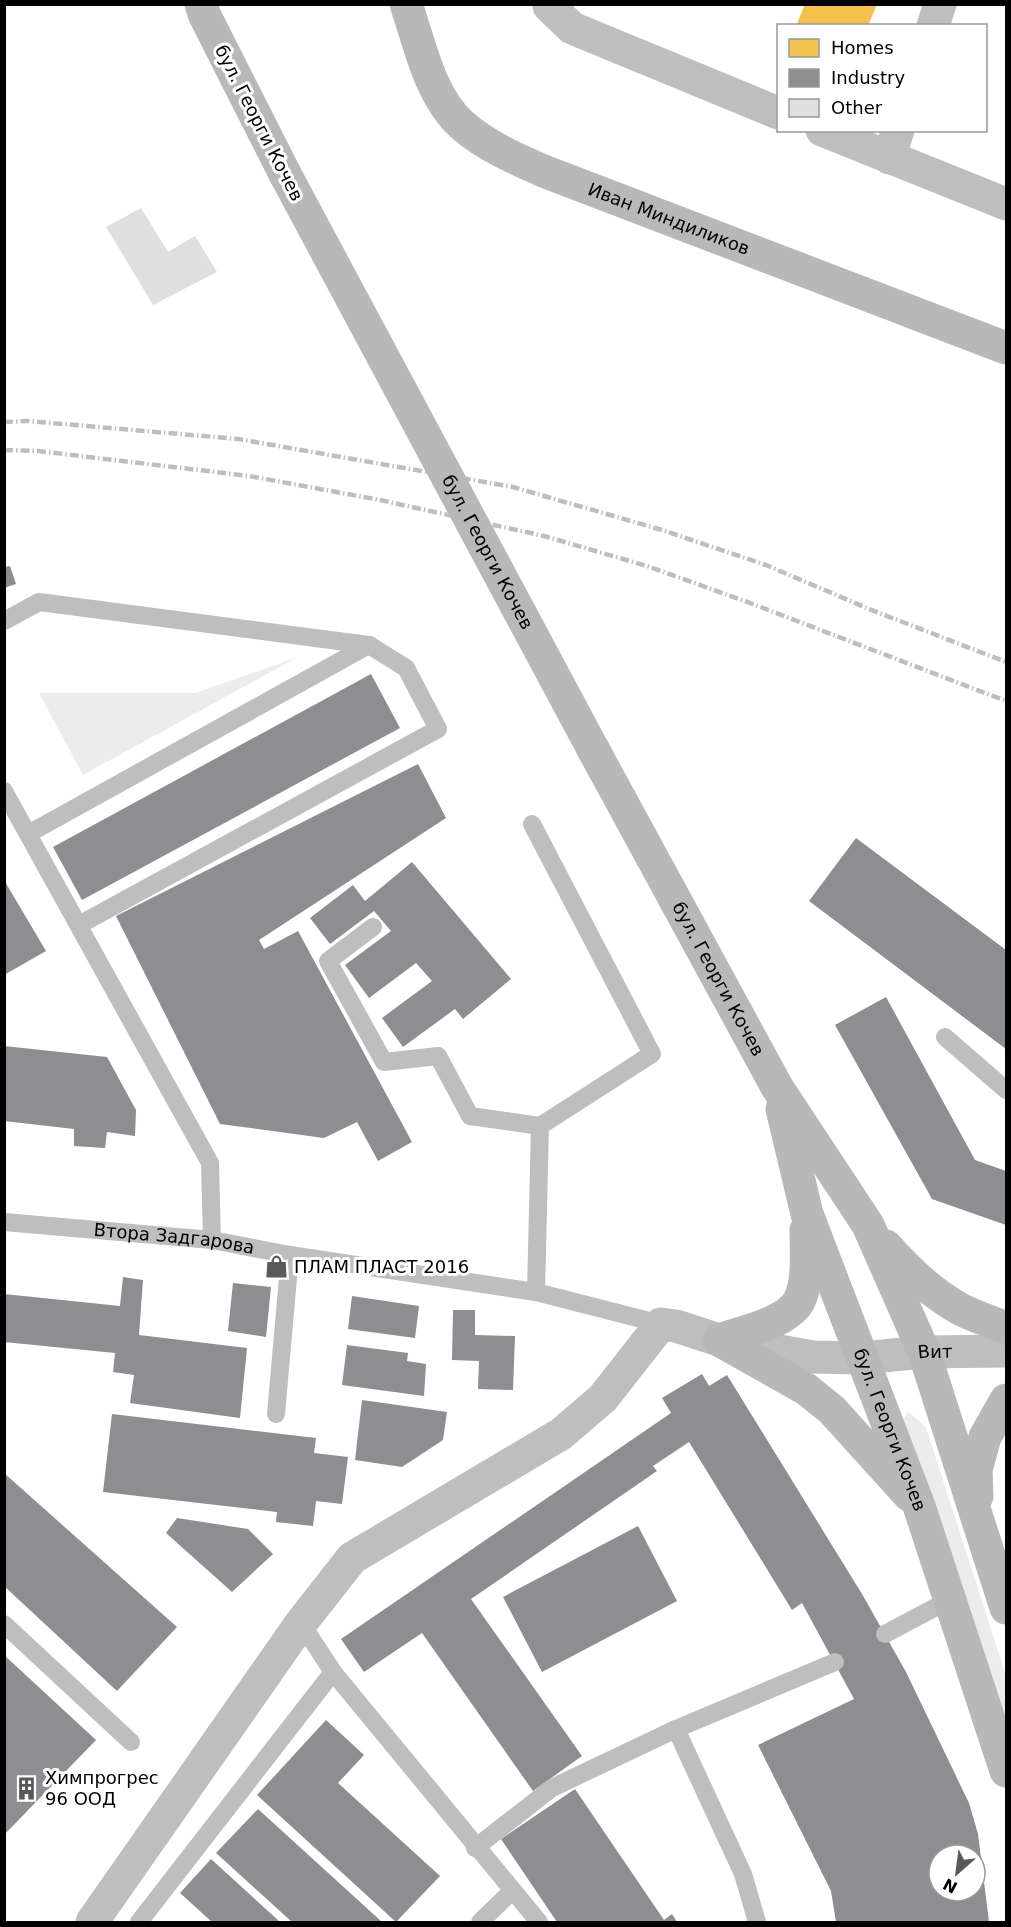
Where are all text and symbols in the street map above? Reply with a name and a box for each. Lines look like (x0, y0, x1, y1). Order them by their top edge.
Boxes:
legend (777, 24, 987, 132)
text: Homes (831, 37, 894, 58)
street label: бул. Георги Кочев (211, 41, 308, 204)
text: Industry (831, 67, 905, 88)
text: Other (831, 97, 883, 118)
street label: Иван Миндиликов (585, 178, 753, 259)
street label: бул. Георги Кочев (438, 471, 538, 633)
street label: бул. Георги Кочев (668, 898, 769, 1060)
street label: Втора Задгарова (93, 1219, 256, 1258)
shop icon: ПЛАМ ПЛАСТ 2016 (263, 1254, 289, 1280)
place label: ПЛАМ ПЛАСТ 2016 (294, 1256, 469, 1277)
street label: Вит (917, 1340, 952, 1363)
street label: бул. Георги Кочев (850, 1345, 931, 1514)
place label: Химпрогрес 96 ООД (45, 1767, 159, 1809)
building icon: Химпрогрес 96 ООД (14, 1775, 40, 1801)
north arrow (927, 1843, 987, 1903)
text: N (940, 1874, 961, 1897)

